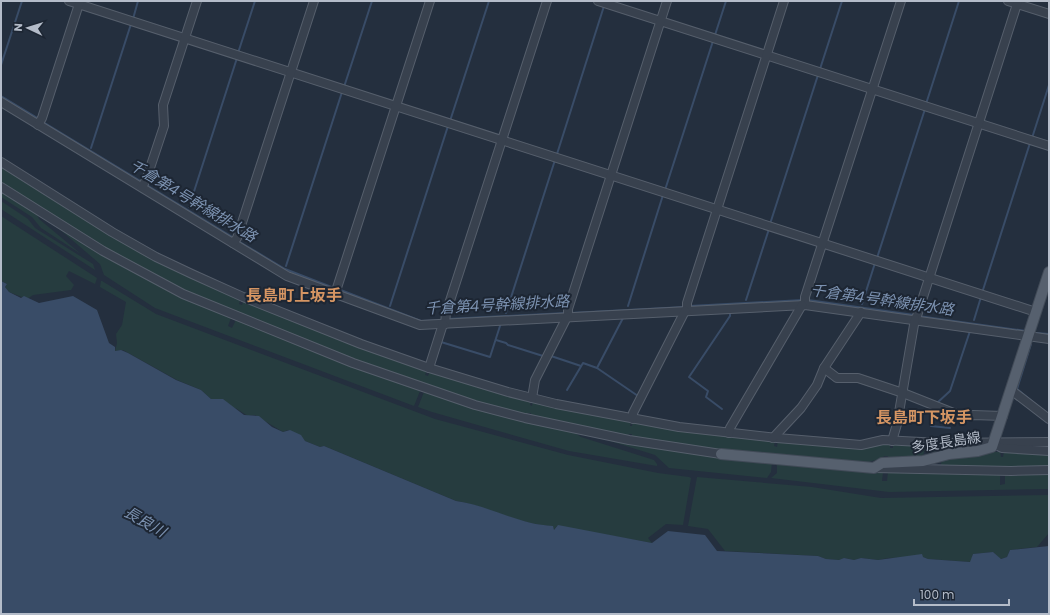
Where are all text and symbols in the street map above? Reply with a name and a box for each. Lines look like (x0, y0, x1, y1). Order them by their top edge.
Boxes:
north arrow (8, 8, 48, 48)
text: N (10, 23, 26, 32)
water label: 千倉第4号幹線排水路 (126, 154, 262, 248)
water label: 千倉第4号幹線排水路 (809, 279, 957, 320)
district label: 長島町上坂手 (246, 284, 342, 307)
water label: 千倉第4号幹線排水路 (424, 290, 572, 319)
district label: 長島町下坂手 (876, 406, 972, 429)
street label: 多度長島線 (910, 427, 982, 457)
water label: 長良川 (121, 501, 172, 543)
scale bar (914, 581, 1009, 607)
text: 100 m (920, 586, 954, 603)

